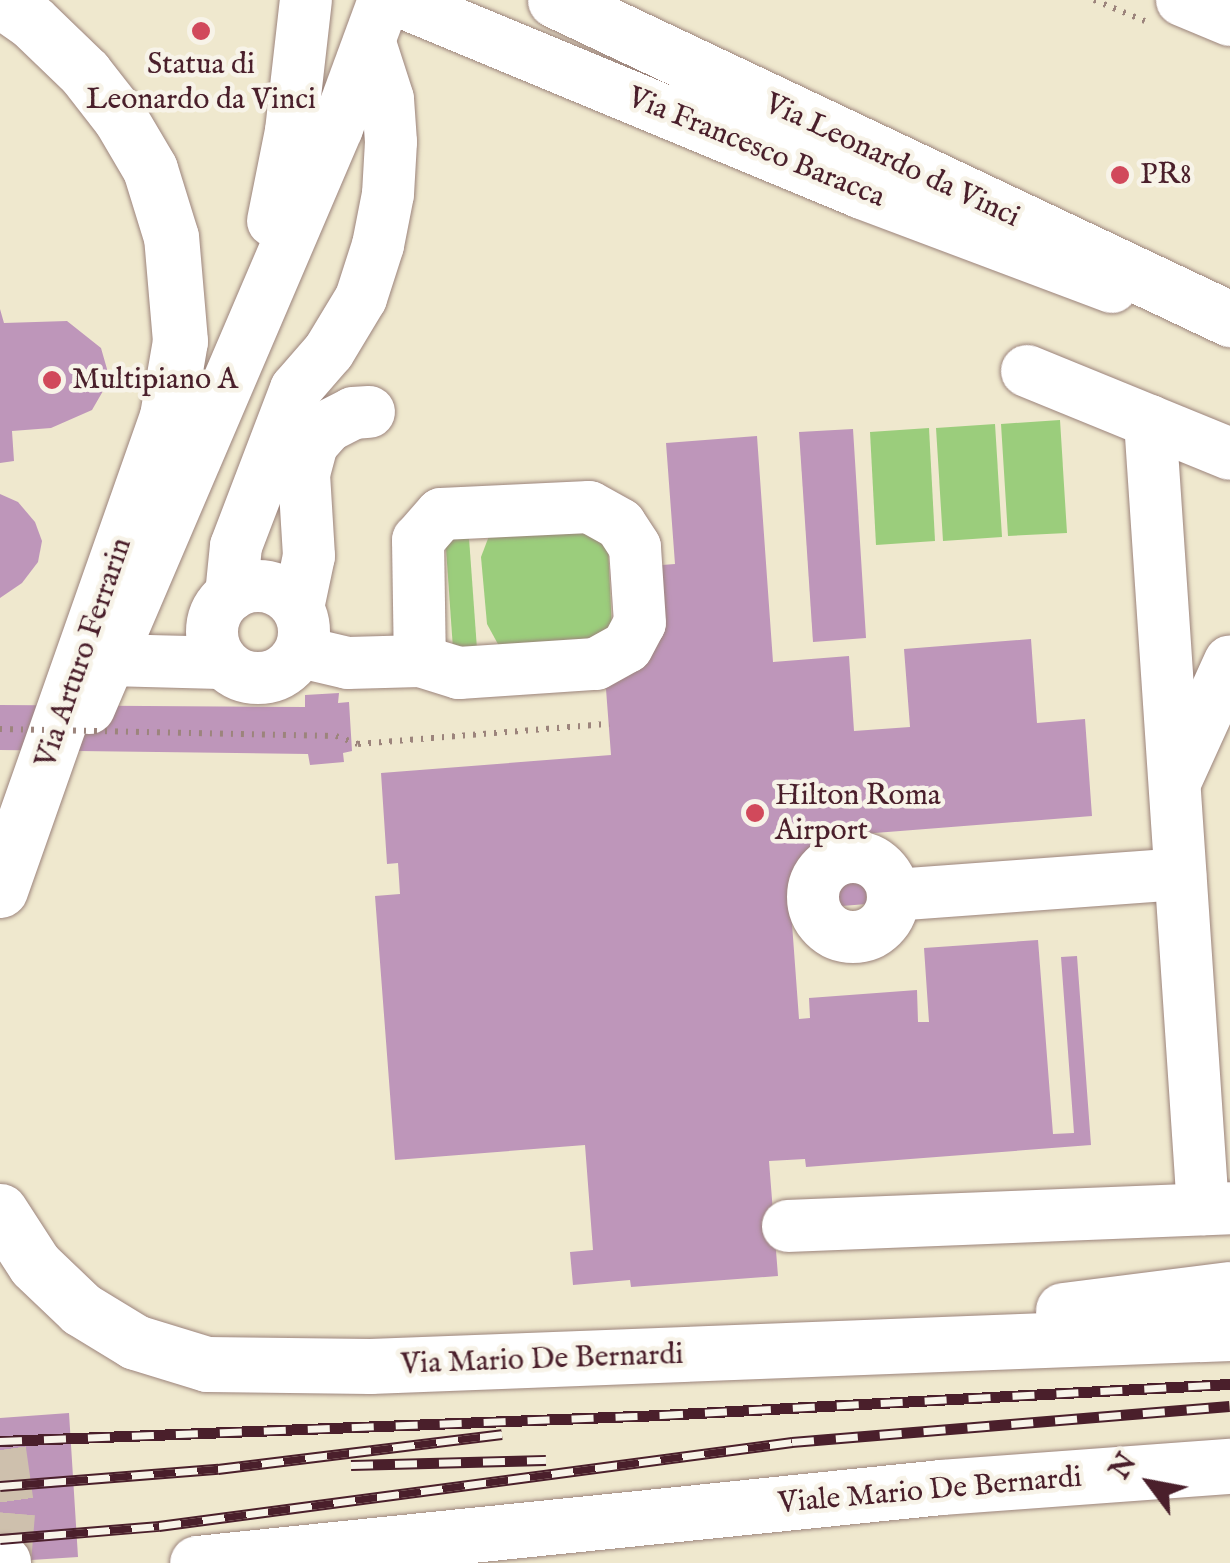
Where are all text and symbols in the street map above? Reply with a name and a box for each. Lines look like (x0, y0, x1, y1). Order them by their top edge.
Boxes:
marker: Statua di Leonardo da Vinci (190, 20, 212, 42)
place label: Statua di Leonardo da Vinci (86, 47, 316, 118)
street label: Via Francesco Baracca (622, 80, 890, 216)
street label: Via Leonardo da Vinci (759, 86, 1025, 236)
place label: PR8 (1140, 157, 1192, 193)
marker: PR8 (1109, 164, 1131, 186)
place label: Multipiano A (72, 362, 238, 398)
marker: Multipiano A (41, 369, 63, 391)
street label: Via Arturo Ferrarin (28, 533, 140, 773)
place label: Hilton Roma Airport (775, 778, 941, 848)
marker: Hilton Roma Airport (744, 802, 766, 824)
street label: Via Mario De Bernardi (400, 1337, 684, 1383)
north arrow (1100, 1433, 1200, 1533)
text: N (1103, 1447, 1145, 1486)
street label: Viale Mario De Bernardi (777, 1460, 1083, 1522)

